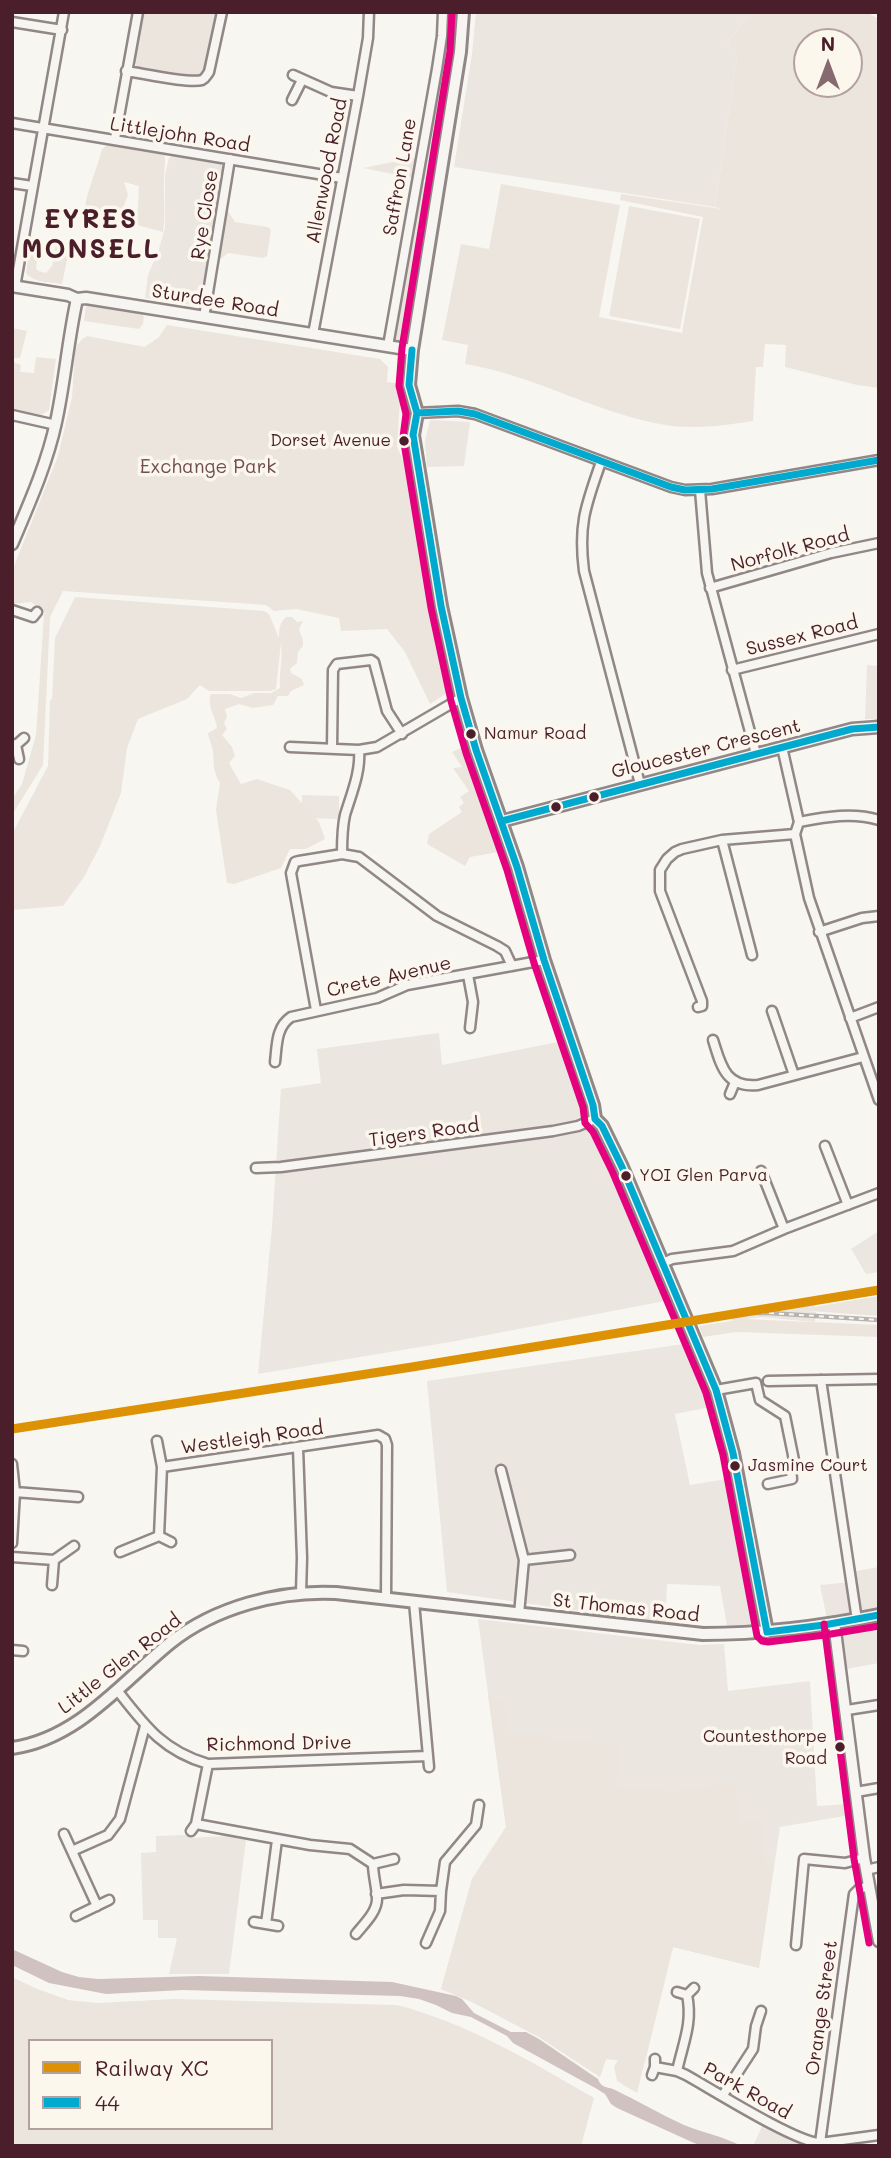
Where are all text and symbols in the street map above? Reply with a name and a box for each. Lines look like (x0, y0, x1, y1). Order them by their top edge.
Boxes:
north arrow (793, 28, 863, 98)
text: N (821, 31, 835, 56)
street label: Allenwood Road (302, 96, 352, 246)
street label: Littlejohn Road (108, 113, 252, 157)
street label: Saffron Lane (378, 117, 422, 237)
street label: Rye Close (187, 169, 223, 261)
district label: EYRES MONSELL (22, 204, 160, 266)
street label: Sturdee Road (150, 280, 280, 322)
place label: Dorset Avenue (270, 431, 391, 451)
marker: Dorset Avenue (397, 434, 411, 448)
park label: Exchange Park (140, 456, 276, 478)
street label: Norfolk Road (728, 523, 852, 577)
street label: Sussex Road (744, 611, 860, 661)
street label: Gloucester Crescent (609, 714, 803, 784)
place label: Namur Road (484, 724, 586, 744)
marker: Namur Road (464, 727, 478, 741)
unlabelled marker (587, 790, 601, 804)
unlabelled marker (549, 800, 563, 814)
street label: Crete Avenue (325, 952, 453, 1002)
street label: Tigers Road (367, 1114, 481, 1152)
place label: YOI Glen Parva (639, 1166, 768, 1186)
marker: YOI Glen Parva (619, 1169, 633, 1183)
street label: Westleigh Road (179, 1417, 325, 1459)
place label: Jasmine Court (748, 1456, 868, 1476)
marker: Jasmine Court (728, 1459, 742, 1473)
street label: St Thomas Road (552, 1589, 700, 1627)
street label: Little Glen Road (54, 1609, 186, 1719)
place label: Countesthorpe Road (703, 1727, 827, 1767)
street label: Richmond Drive (206, 1731, 352, 1757)
marker: Countesthorpe Road (833, 1740, 847, 1754)
street label: Orange Street (801, 1939, 843, 2077)
legend (28, 2039, 273, 2130)
text: Railway XC (95, 2054, 208, 2081)
street label: Park Road (699, 2058, 795, 2124)
text: 44 (95, 2089, 120, 2116)

